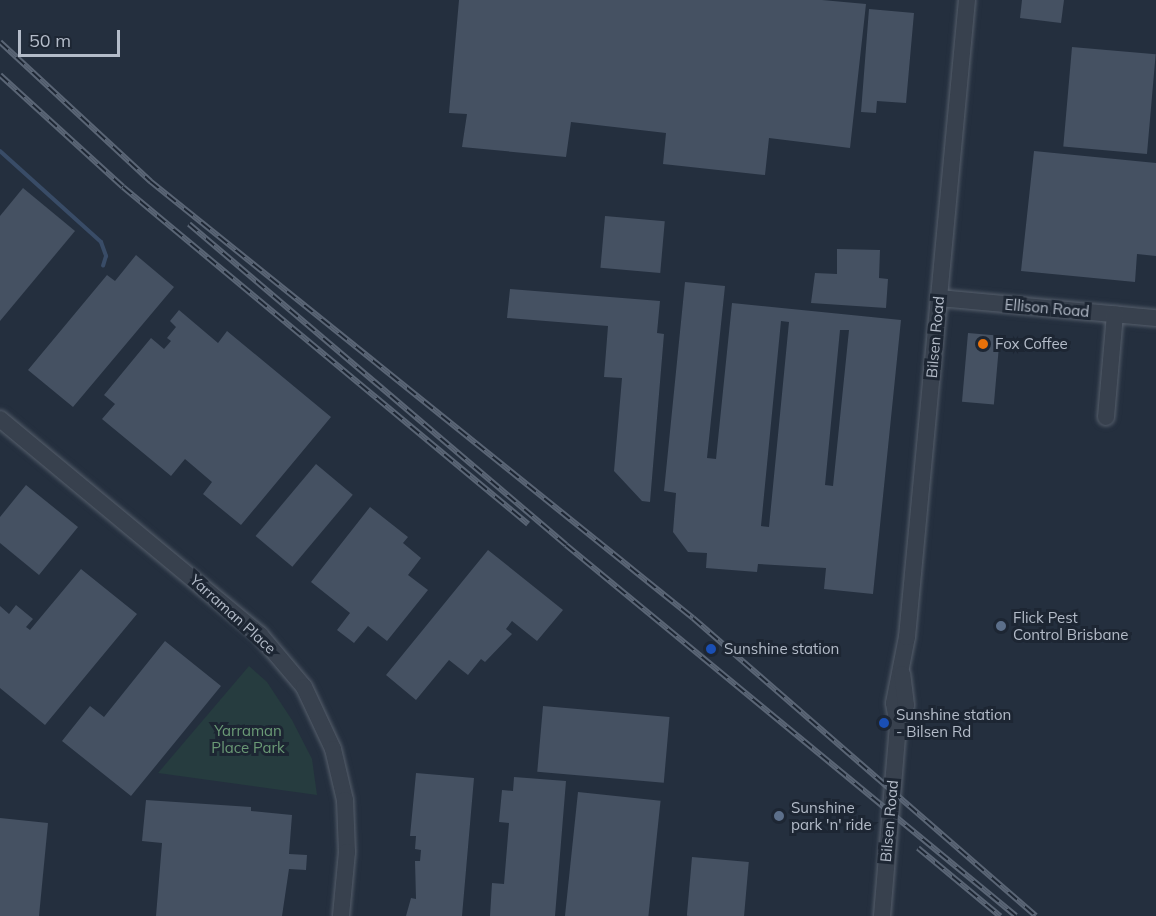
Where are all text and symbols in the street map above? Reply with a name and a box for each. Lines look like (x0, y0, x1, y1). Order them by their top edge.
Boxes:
scale bar (21, 18, 123, 56)
text: 50 m (29, 29, 71, 52)
street label: Bilsen Road (922, 295, 948, 379)
street label: Ellison Road (1004, 295, 1090, 321)
place label: Fox Coffee (995, 335, 1068, 353)
marker: Fox Coffee (976, 337, 990, 351)
street label: Yarraman Place (186, 571, 280, 657)
place label: Flick Pest Control Brisbane (1013, 608, 1128, 643)
marker: Flick Pest Control Brisbane (994, 619, 1008, 633)
marker: Sunshine station (702, 640, 720, 658)
place label: Sunshine station (724, 640, 839, 658)
place label: Sunshine station - Bilsen Rd (896, 705, 1011, 740)
marker: Sunshine station - Bilsen Rd (877, 716, 891, 730)
park label: Yarraman Place Park (211, 721, 285, 756)
street label: Bilsen Road (876, 779, 902, 863)
place label: Sunshine park 'n' ride (791, 798, 872, 833)
marker: Sunshine park 'n' ride (772, 809, 786, 823)

